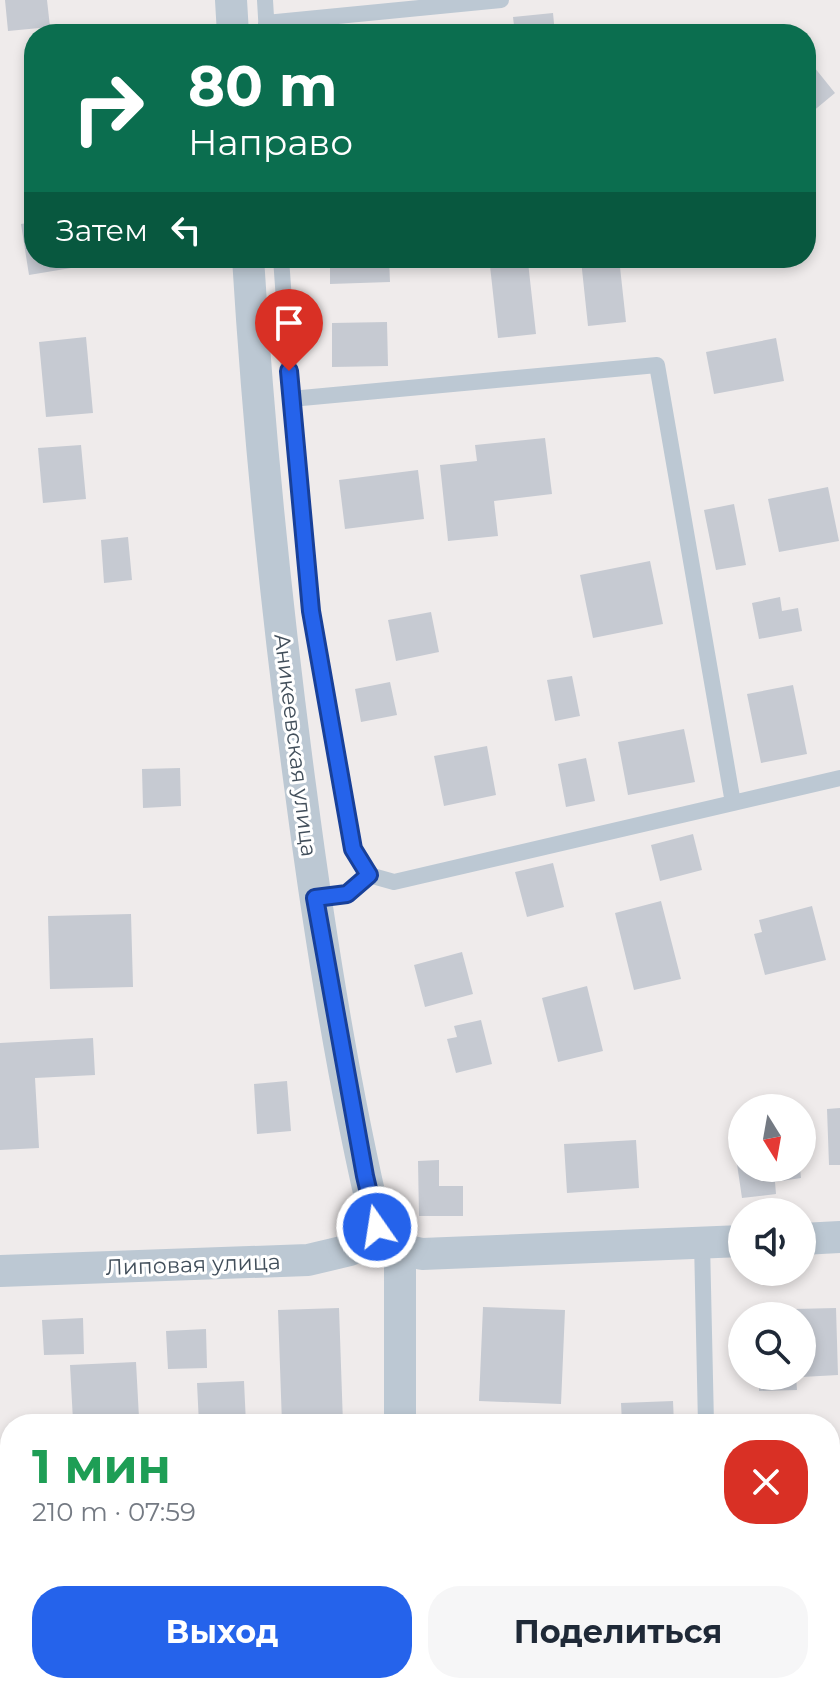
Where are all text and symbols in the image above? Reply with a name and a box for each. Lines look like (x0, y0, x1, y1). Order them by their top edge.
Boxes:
text: 80 m (188, 52, 338, 120)
icon: right (56, 56, 160, 160)
text: Направо (188, 120, 353, 164)
icon: left (164, 208, 208, 252)
text: Затем (56, 212, 148, 249)
pin (255, 289, 323, 371)
icon: arrive (267, 301, 311, 345)
street label: Аникеевская улица (268, 632, 323, 858)
north arrow (728, 1094, 816, 1182)
map controls (728, 1094, 816, 1390)
position arrow (335, 1185, 419, 1269)
button: sound (728, 1198, 816, 1286)
street label: Липовая улица (105, 1248, 281, 1281)
button: search (728, 1302, 816, 1390)
text: 1 мин (32, 1437, 171, 1495)
button: close (724, 1440, 808, 1524)
text: 210 m · 07:59 (32, 1496, 196, 1528)
button: Выход (32, 1586, 412, 1678)
button: Поделиться (428, 1586, 808, 1678)

